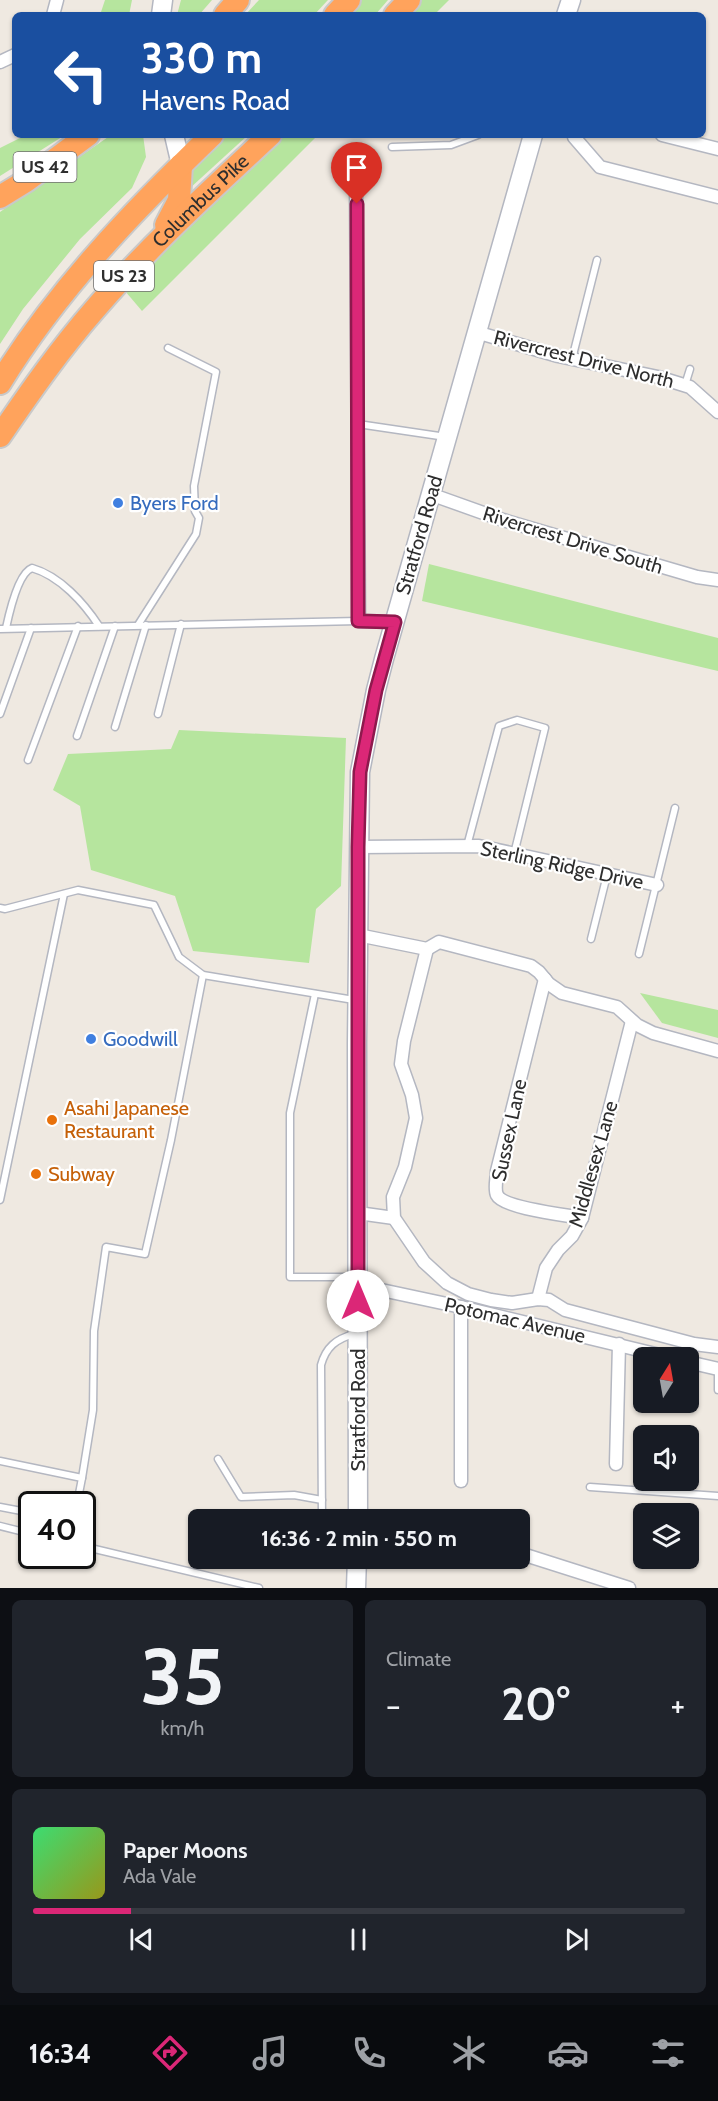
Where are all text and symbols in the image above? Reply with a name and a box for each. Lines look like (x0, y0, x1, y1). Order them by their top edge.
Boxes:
text: 330 m (141, 32, 262, 84)
icon: left (42, 36, 120, 114)
text: Havens Road (141, 84, 290, 117)
pin (331, 142, 382, 204)
street label: Columbus Pike (147, 149, 254, 252)
icon: arrive (340, 151, 373, 184)
road number: US 42 (14, 152, 76, 182)
road number: US 23 (94, 261, 154, 291)
street label: Rivercrest Drive North (491, 325, 677, 393)
street label: Stratford Road (391, 473, 447, 597)
place label: Byers Ford (130, 491, 219, 515)
marker: Byers Ford (111, 496, 125, 510)
street label: Rivercrest Drive South (480, 501, 666, 579)
street label: Sterling Ridge Drive (478, 836, 646, 894)
place label: Goodwill (103, 1027, 178, 1051)
marker: Goodwill (84, 1032, 98, 1046)
street label: Sussex Lane (486, 1077, 532, 1183)
place label: Asahi Japanese Restaurant (64, 1096, 189, 1143)
street label: Middlesex Lane (563, 1098, 623, 1230)
marker: Asahi Japanese Restaurant (45, 1113, 59, 1127)
place label: Subway (48, 1162, 115, 1186)
marker: Subway (29, 1167, 43, 1181)
position arrow (326, 1269, 390, 1333)
street label: Potomac Avenue (442, 1292, 588, 1348)
north arrow (633, 1347, 699, 1413)
map controls (633, 1347, 699, 1569)
street label: Stratford Road (346, 1349, 370, 1471)
button: sound (633, 1425, 699, 1491)
speed limit sign: 40 (18, 1491, 96, 1569)
button: layers (633, 1503, 699, 1569)
text: 16:36 · 2 min · 550 m (261, 1525, 457, 1552)
text: 35 (141, 1629, 224, 1724)
text: Climate (386, 1647, 451, 1671)
text: 20° (501, 1677, 570, 1731)
text: − (386, 1685, 401, 1725)
text: + (670, 1685, 685, 1725)
text: km/h (161, 1716, 204, 1740)
text: Paper Moons (123, 1837, 247, 1864)
text: Ada Vale (123, 1864, 196, 1888)
icon: previous (125, 1923, 158, 1956)
icon: pause (342, 1923, 375, 1956)
icon: next (560, 1923, 593, 1956)
icon: directions (149, 2032, 191, 2074)
icon: music (249, 2032, 291, 2074)
icon: phone (348, 2032, 390, 2074)
icon: climate (448, 2032, 490, 2074)
icon: car (547, 2032, 589, 2074)
icon: filters (647, 2032, 689, 2074)
text: 16:34 (29, 2037, 91, 2070)

